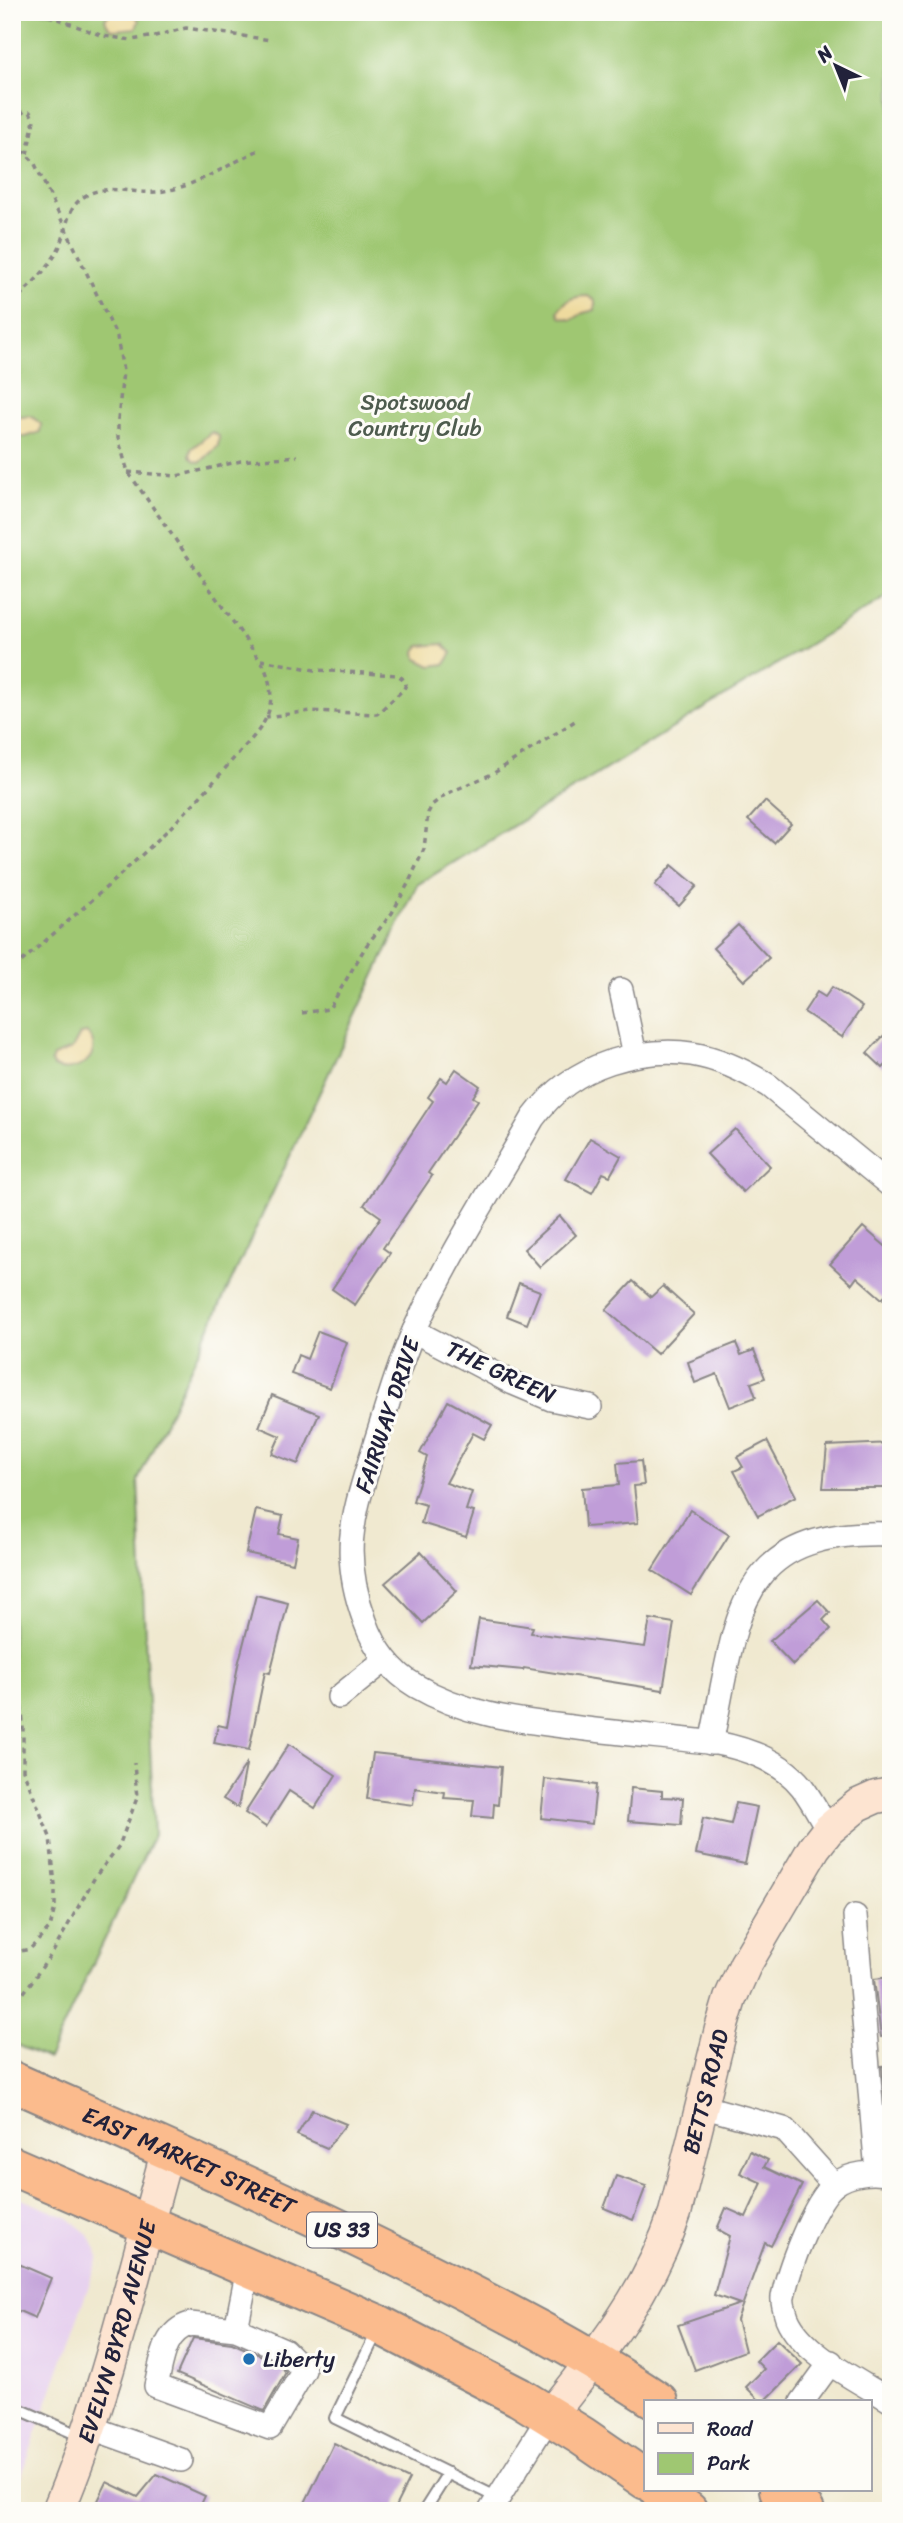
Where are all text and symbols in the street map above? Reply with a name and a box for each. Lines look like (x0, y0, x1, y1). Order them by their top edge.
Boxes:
north arrow (802, 32, 872, 102)
text: N (808, 37, 841, 71)
park label: Spotswood Country Club (348, 382, 482, 449)
street label: THE GREEN (439, 1329, 563, 1416)
street label: FAIRWAY DRIVE (343, 1331, 432, 1498)
street label: BETTS ROAD (670, 2025, 741, 2159)
street label: EAST MARKET STREET (76, 2095, 304, 2227)
road number: US 33 (307, 2212, 377, 2248)
street label: EVELYN BYRD AVENUE (65, 2214, 169, 2449)
place label: Liberty (263, 2339, 335, 2380)
marker: Liberty (241, 2351, 257, 2367)
legend (644, 2400, 872, 2492)
text: Road (707, 2410, 754, 2448)
text: Park (707, 2444, 750, 2482)

